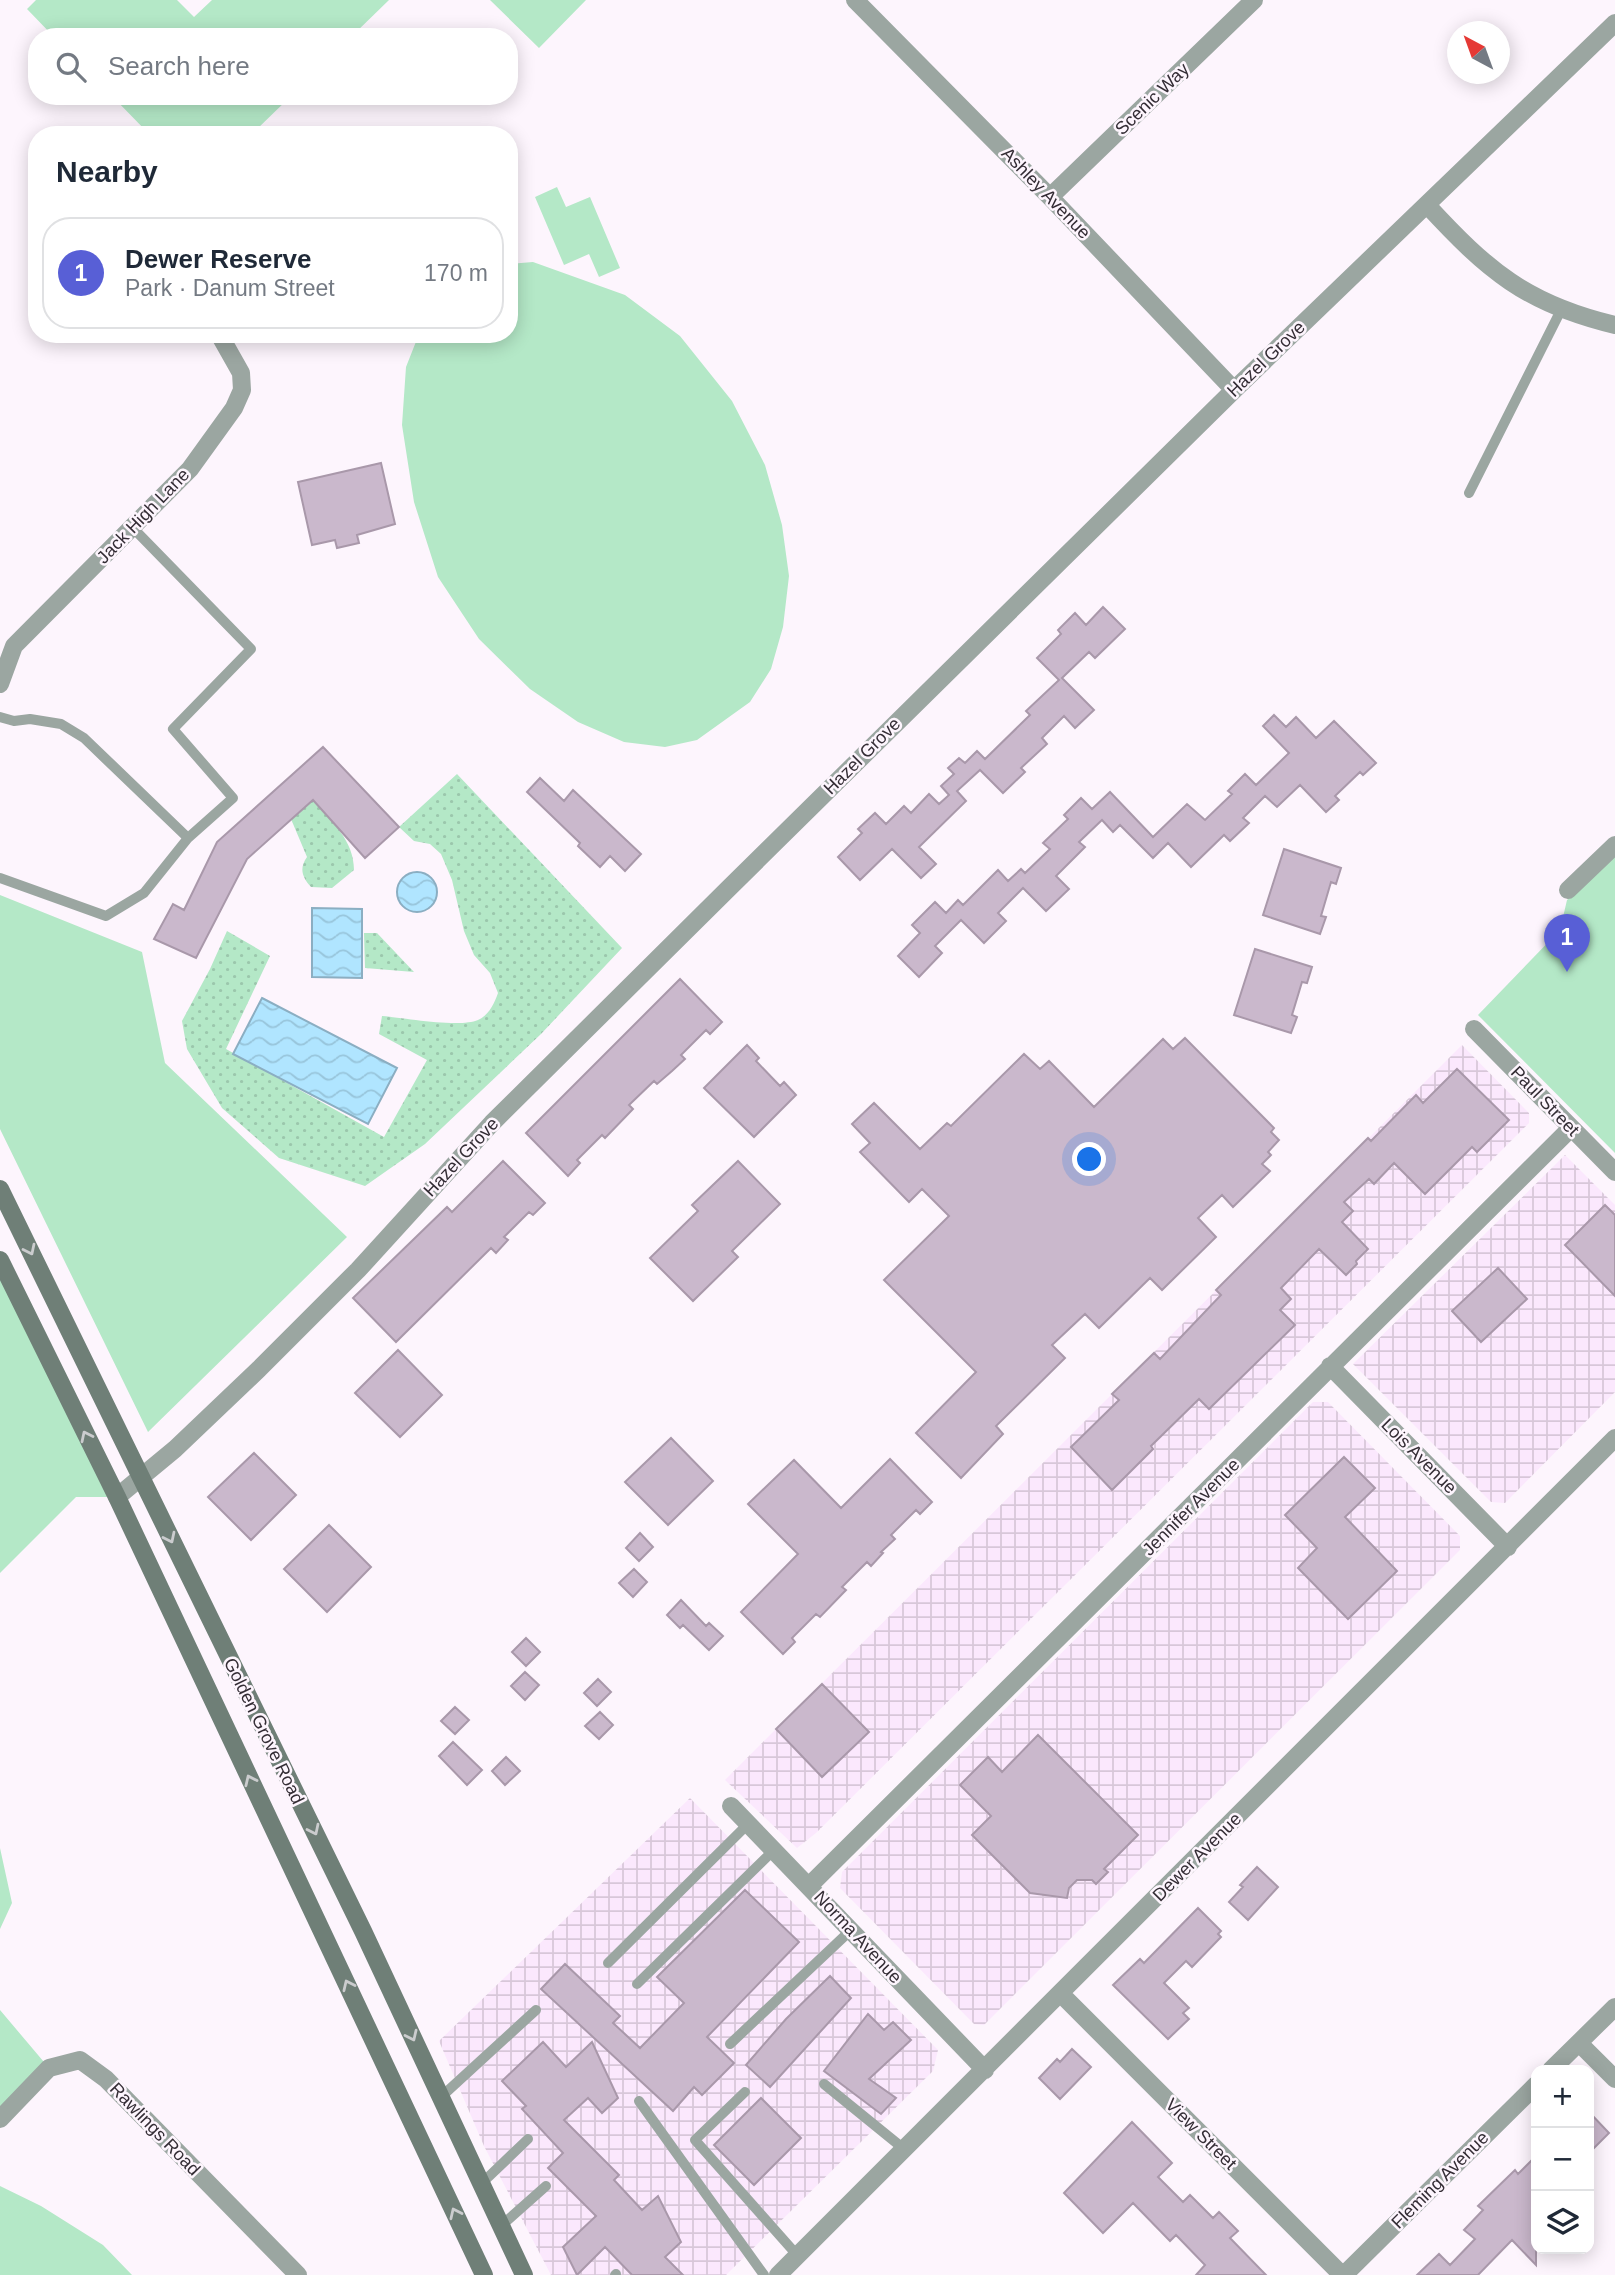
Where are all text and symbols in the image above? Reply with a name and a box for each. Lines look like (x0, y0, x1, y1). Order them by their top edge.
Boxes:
north arrow (1447, 21, 1510, 84)
search box (28, 28, 518, 105)
icon: search (52, 48, 90, 86)
text: Search here (108, 51, 250, 81)
street label: Scenic Way (1111, 59, 1193, 139)
street label: Ashley Avenue (998, 143, 1094, 243)
text: Nearby (56, 155, 158, 188)
text: Dewer Reserve (125, 244, 311, 274)
text: 1 (75, 260, 87, 286)
text: 170 m (424, 260, 488, 286)
text: Park · Danum Street (125, 275, 335, 301)
street label: Hazel Grove (1223, 317, 1309, 401)
street label: Jack High Lane (93, 464, 193, 568)
street label: Hazel Grove (820, 714, 904, 798)
pin: 1 (1544, 914, 1590, 972)
street label: Paul Street (1507, 1062, 1583, 1140)
street label: Hazel Grove (420, 1114, 502, 1200)
your location (1072, 1142, 1106, 1176)
one-way arrow (22, 1243, 36, 1255)
street label: Lois Avenue (1377, 1414, 1461, 1498)
one-way arrow (81, 1431, 95, 1443)
street label: Jennifer Avenue (1138, 1454, 1244, 1560)
one-way arrow (162, 1531, 176, 1543)
street label: Golden Grove Road (220, 1655, 308, 1807)
one-way arrow (245, 1775, 259, 1787)
street label: Dewer Avenue (1149, 1809, 1245, 1905)
one-way arrow (305, 1823, 319, 1835)
street label: Norma Avenue (810, 1887, 906, 1987)
one-way arrow (342, 1980, 356, 1992)
one-way arrow (404, 2029, 418, 2041)
map controls (1531, 2065, 1594, 2254)
button: + (1531, 2065, 1594, 2128)
street label: Rawlings Road (106, 2079, 204, 2179)
street label: View Street (1162, 2095, 1240, 2173)
street label: Fleming Avenue (1387, 2127, 1493, 2233)
button: − (1531, 2128, 1594, 2191)
button: layers (1531, 2191, 1594, 2254)
one-way arrow (449, 2208, 463, 2220)

